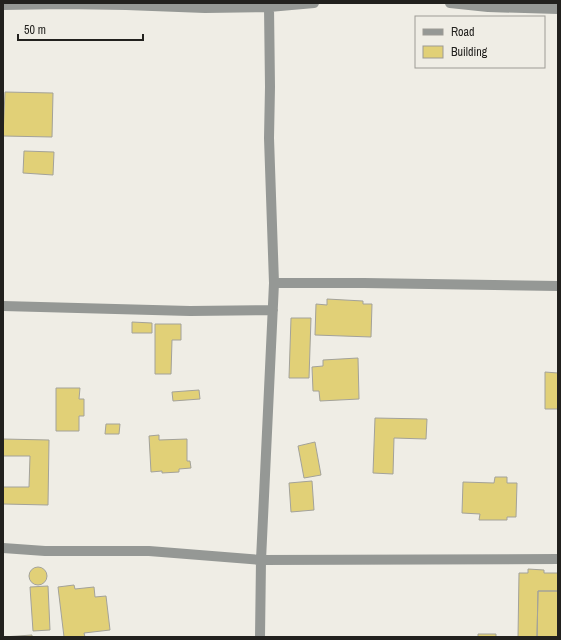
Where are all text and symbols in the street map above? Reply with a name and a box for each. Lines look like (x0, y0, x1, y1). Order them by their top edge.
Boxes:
scale bar (18, 16, 143, 42)
legend (415, 16, 545, 68)
text: 50 m (24, 22, 46, 38)
text: Road (451, 24, 475, 40)
text: Building (451, 44, 488, 60)

